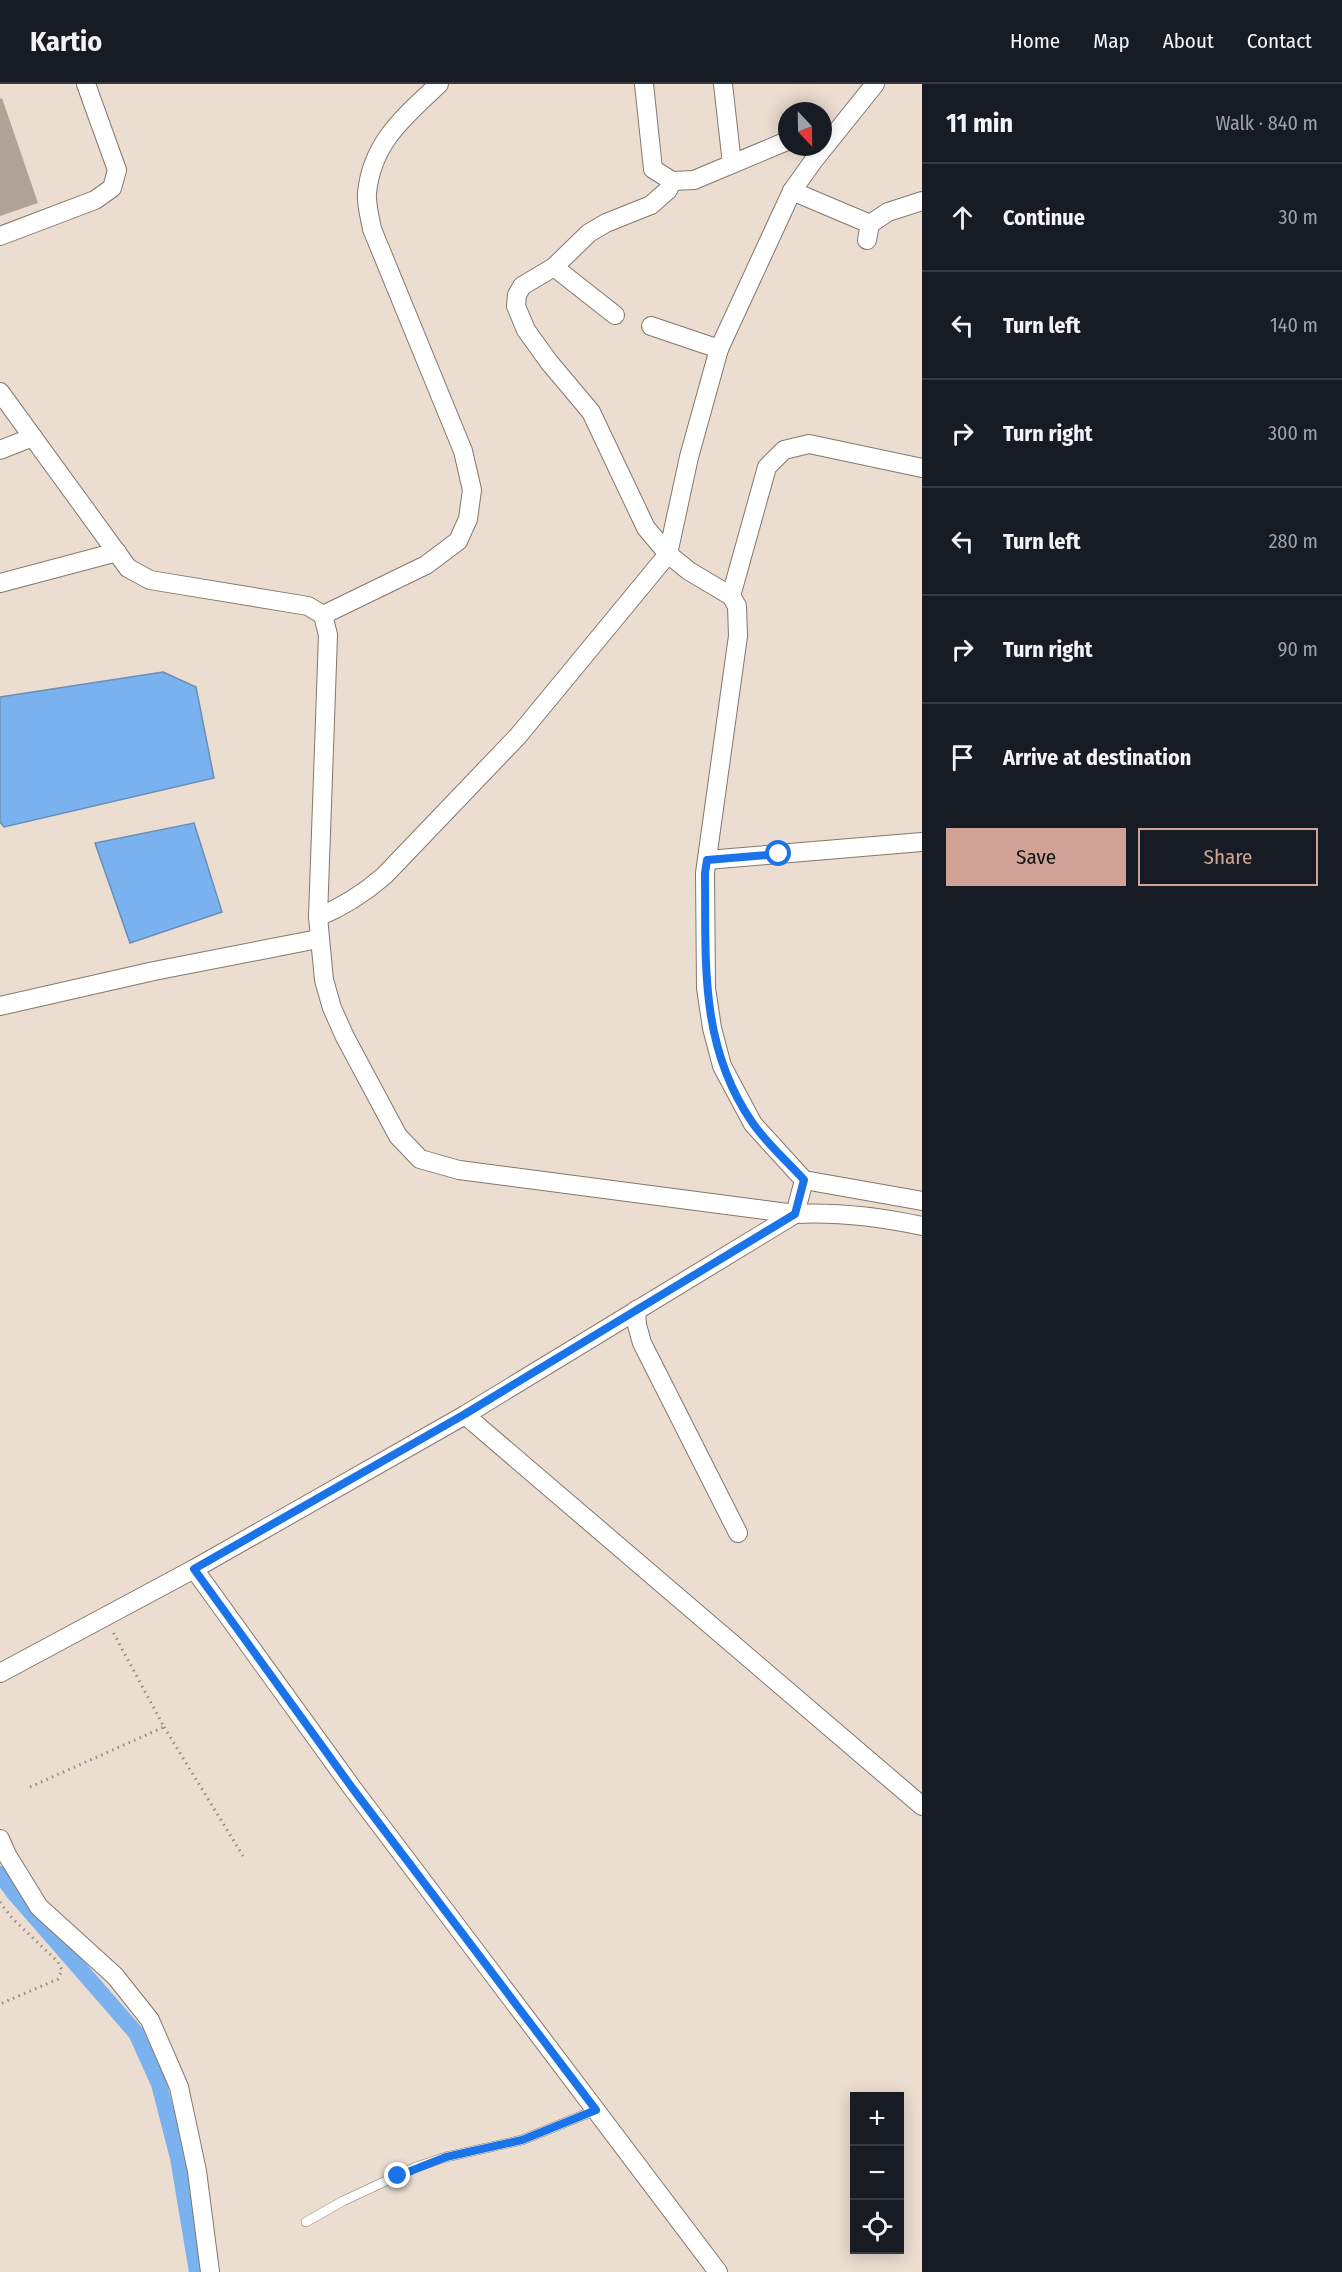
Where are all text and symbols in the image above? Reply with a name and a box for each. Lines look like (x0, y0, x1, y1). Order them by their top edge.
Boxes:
text: Kartio (30, 25, 102, 58)
text: Home (1010, 28, 1060, 54)
text: Map (1093, 28, 1130, 54)
text: About (1163, 28, 1214, 54)
text: Contact (1247, 28, 1312, 54)
north arrow (778, 102, 832, 156)
text: 11 min (946, 108, 1013, 139)
text: Walk · 840 m (1216, 111, 1318, 135)
icon: ahead (946, 201, 979, 234)
text: Continue (1003, 204, 1085, 231)
text: 30 m (1278, 205, 1318, 229)
icon: left (946, 309, 979, 342)
text: Turn left (1003, 312, 1081, 339)
text: 140 m (1270, 313, 1318, 337)
icon: right (946, 417, 979, 450)
text: Turn right (1003, 420, 1092, 447)
text: 300 m (1268, 421, 1318, 445)
icon: left (946, 525, 979, 558)
text: Turn left (1003, 528, 1081, 555)
text: 280 m (1269, 529, 1318, 553)
icon: right (946, 633, 979, 666)
text: Turn right (1003, 636, 1092, 663)
text: 90 m (1278, 637, 1318, 661)
icon: arrive (946, 741, 979, 774)
text: Arrive at destination (1003, 744, 1191, 771)
button: Save (946, 828, 1126, 886)
button: Share (1138, 828, 1318, 886)
route start (765, 840, 791, 866)
map controls (850, 2092, 904, 2254)
button: + (850, 2092, 904, 2146)
button: − (850, 2146, 904, 2200)
route end (384, 2162, 410, 2188)
button: locate (850, 2200, 904, 2254)

